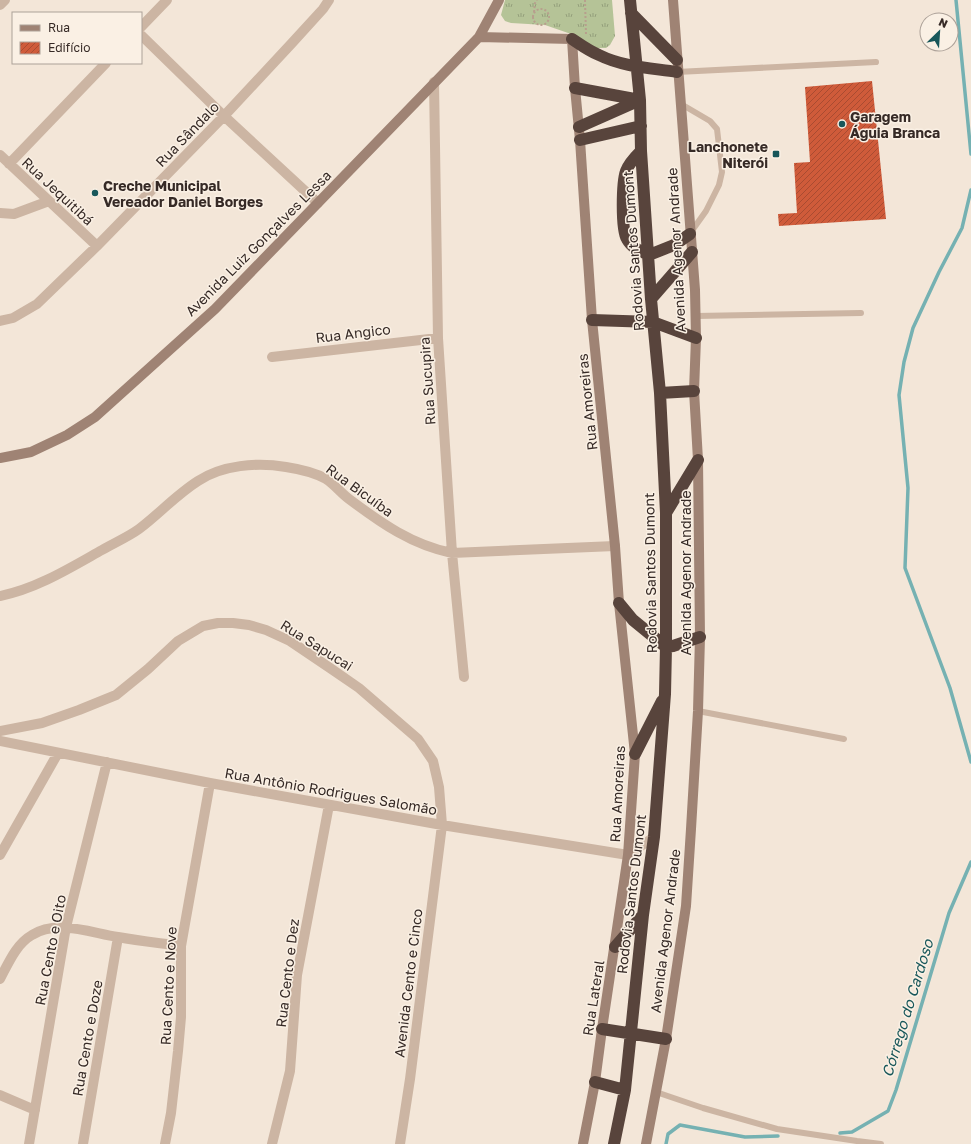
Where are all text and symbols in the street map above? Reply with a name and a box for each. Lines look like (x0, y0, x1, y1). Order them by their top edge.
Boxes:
legend (12, 12, 142, 64)
north arrow (919, 12, 959, 52)
text: N (937, 15, 950, 30)
text: Rua (48, 20, 70, 35)
text: Edifício (48, 40, 90, 55)
street label: Rua Sândalo (152, 98, 222, 170)
place label: Garagem Águia Branca (850, 108, 940, 141)
marker: Garagem Águia Branca (837, 119, 847, 129)
place label: Lanchonete Niterói (688, 138, 768, 171)
marker: Lanchonete Niterói (771, 149, 781, 159)
street label: Rua Jequitibá (19, 154, 97, 228)
street label: Avenida Luiz Gonçalves Lessa (182, 167, 334, 319)
street label: Avenida Agenor Andrade (663, 167, 689, 333)
street label: Rodovia Santos Dumont (619, 170, 647, 332)
place label: Creche Municipal Vereador Daniel Borges (103, 177, 263, 210)
marker: Creche Municipal Vereador Daniel Borges (90, 188, 100, 198)
street label: Rua Angico (314, 320, 392, 346)
street label: Rua Sucupira (415, 336, 439, 426)
street label: Rua Amoreiras (573, 353, 601, 451)
street label: Rua Bicuíba (323, 460, 397, 520)
street label: Avenida Agenor Andrade (677, 490, 694, 656)
street label: Rodovia Santos Dumont (640, 492, 660, 654)
street label: Rua Sapucai (278, 616, 356, 674)
street label: Rua Amoreiras (606, 745, 628, 843)
street label: Rua Antônio Rodrigues Salomão (224, 764, 438, 818)
street label: Rodovia Santos Dumont (613, 813, 649, 975)
street label: Avenida Agenor Andrade (647, 848, 683, 1014)
street label: Rua Cento e Oito (31, 893, 69, 1007)
street label: Avenida Cento e Cinco (390, 908, 426, 1058)
street label: Rua Cento e Dez (272, 918, 302, 1028)
street label: Rua Cento e Nove (156, 926, 180, 1046)
water label: Córrego do Cardoso (877, 936, 938, 1079)
street label: Rua Lateral (579, 959, 607, 1037)
street label: Rua Cento e Doze (68, 979, 106, 1097)

